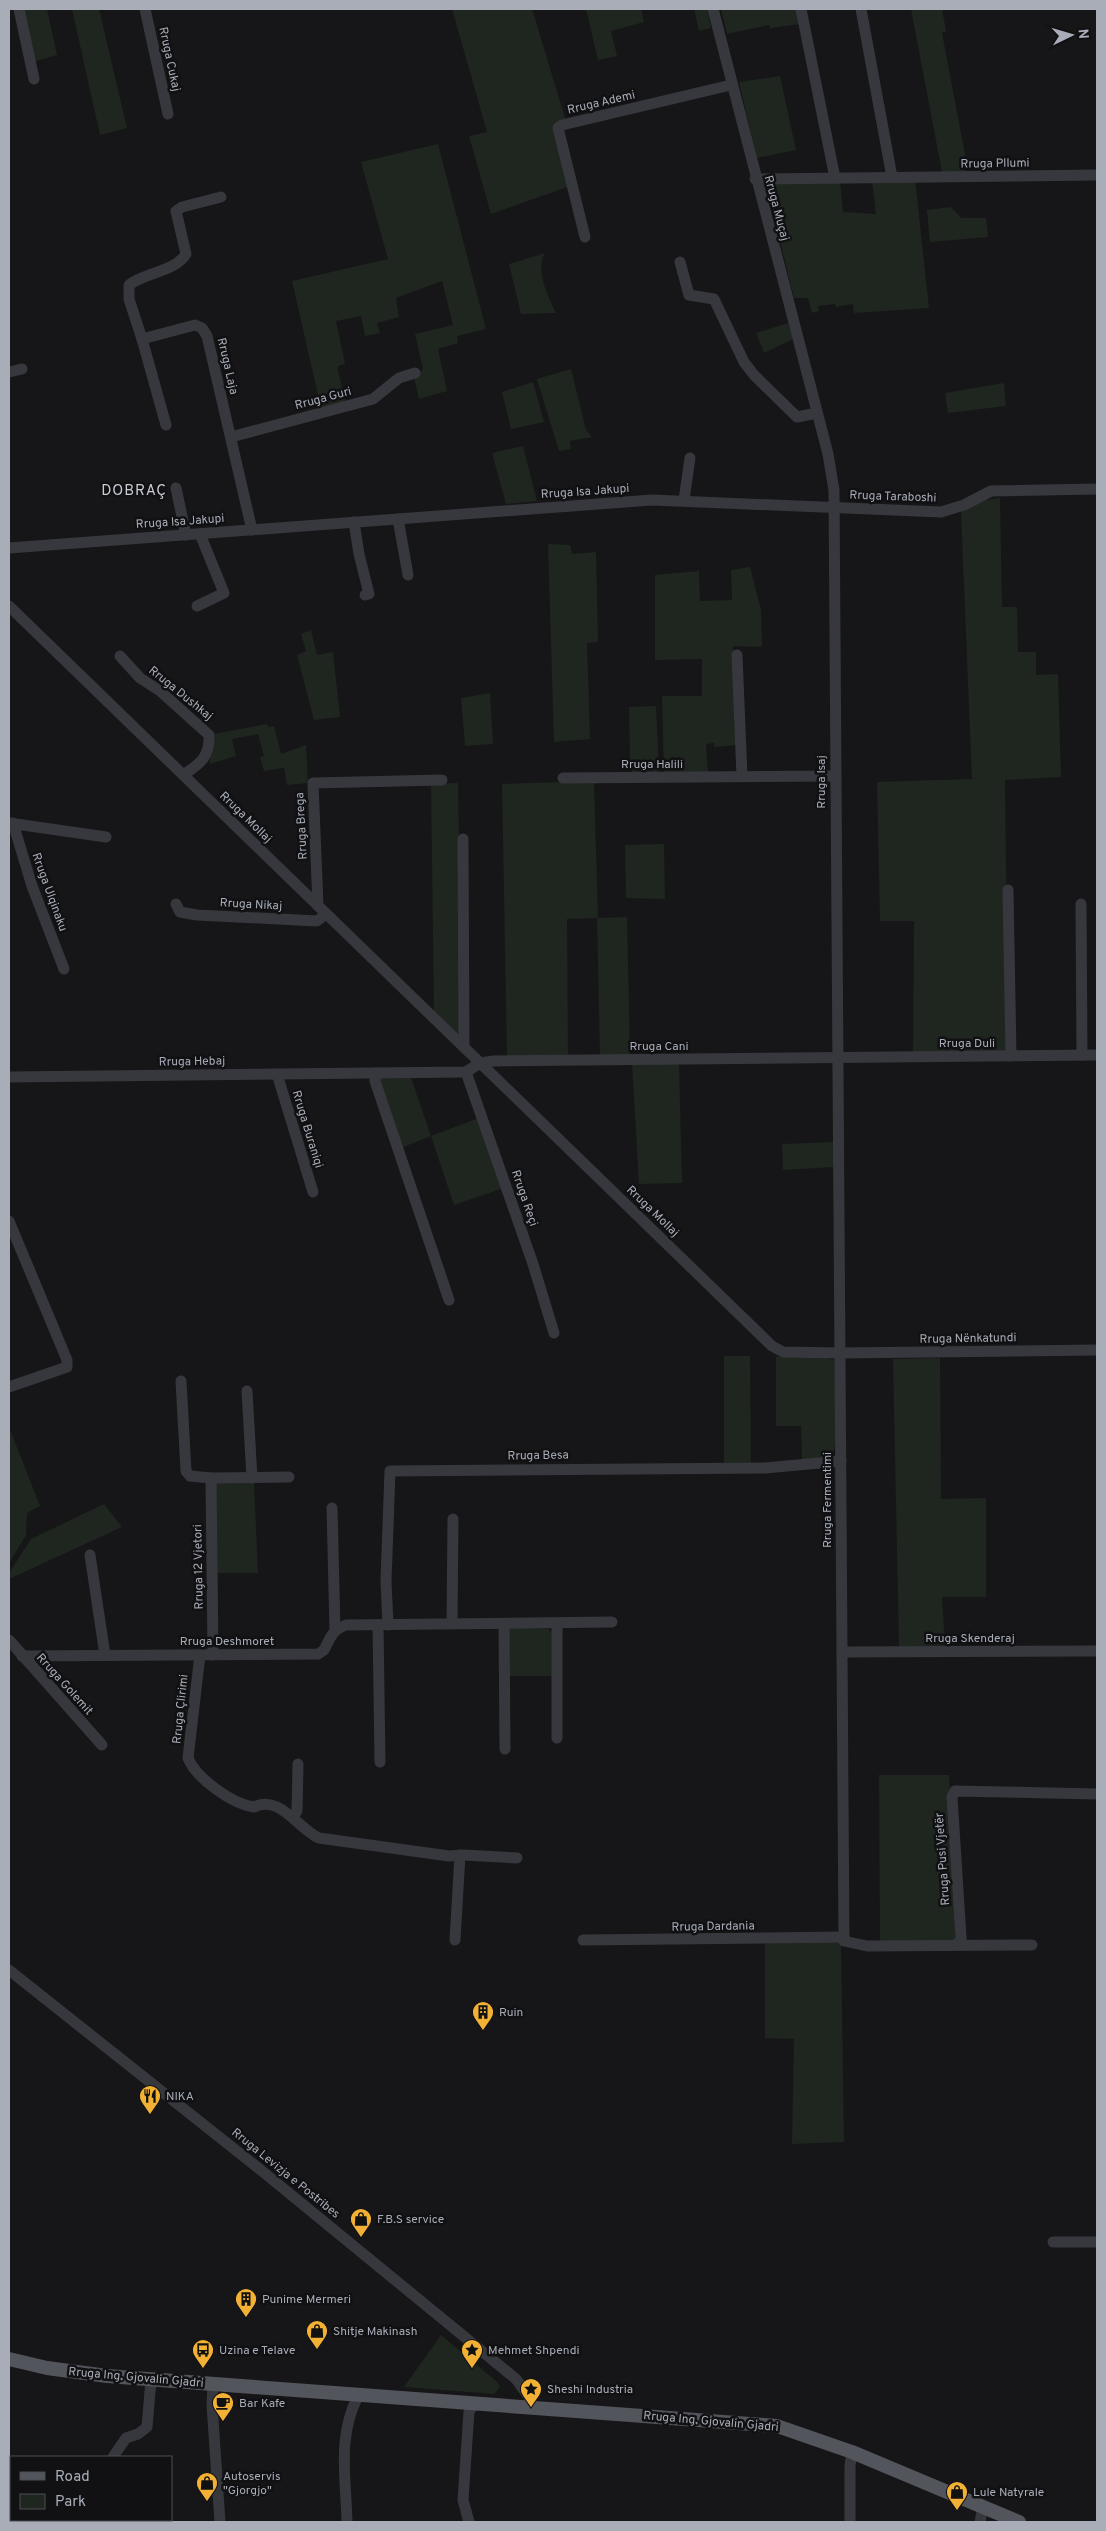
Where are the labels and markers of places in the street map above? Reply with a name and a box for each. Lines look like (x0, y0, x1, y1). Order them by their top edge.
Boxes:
building icon: Ruin (471, 2000, 495, 2031)
place label: Ruin (499, 2005, 523, 2021)
restaurant icon: NIKA (138, 2084, 162, 2115)
place label: NIKA (166, 2089, 194, 2105)
shop icon: F.B.S service (349, 2207, 373, 2238)
place label: F.B.S service (377, 2212, 444, 2228)
building icon: Punime Mermeri (234, 2287, 258, 2318)
place label: Punime Mermeri (262, 2292, 351, 2308)
shop icon: Shitje Makinash (305, 2319, 329, 2350)
place label: Shitje Makinash (333, 2324, 417, 2340)
bus stop icon: Uzina e Telave (191, 2338, 215, 2369)
place icon: Mehmet Shpendi (460, 2338, 484, 2369)
place label: Uzina e Telave (219, 2343, 295, 2359)
place label: Mehmet Shpendi (488, 2343, 579, 2359)
place icon: Sheshi Industria (519, 2377, 543, 2408)
place label: Sheshi Industria (547, 2382, 633, 2398)
cafe icon: Bar Kafe (211, 2391, 235, 2422)
place label: Bar Kafe (239, 2396, 285, 2412)
place label: Autoservis "Gjorgjo" (223, 2469, 281, 2499)
shop icon: Autoservis "Gjorgjo" (195, 2471, 219, 2502)
shop icon: Lule Natyrale (945, 2480, 969, 2511)
place label: Lule Natyrale (973, 2485, 1044, 2501)

